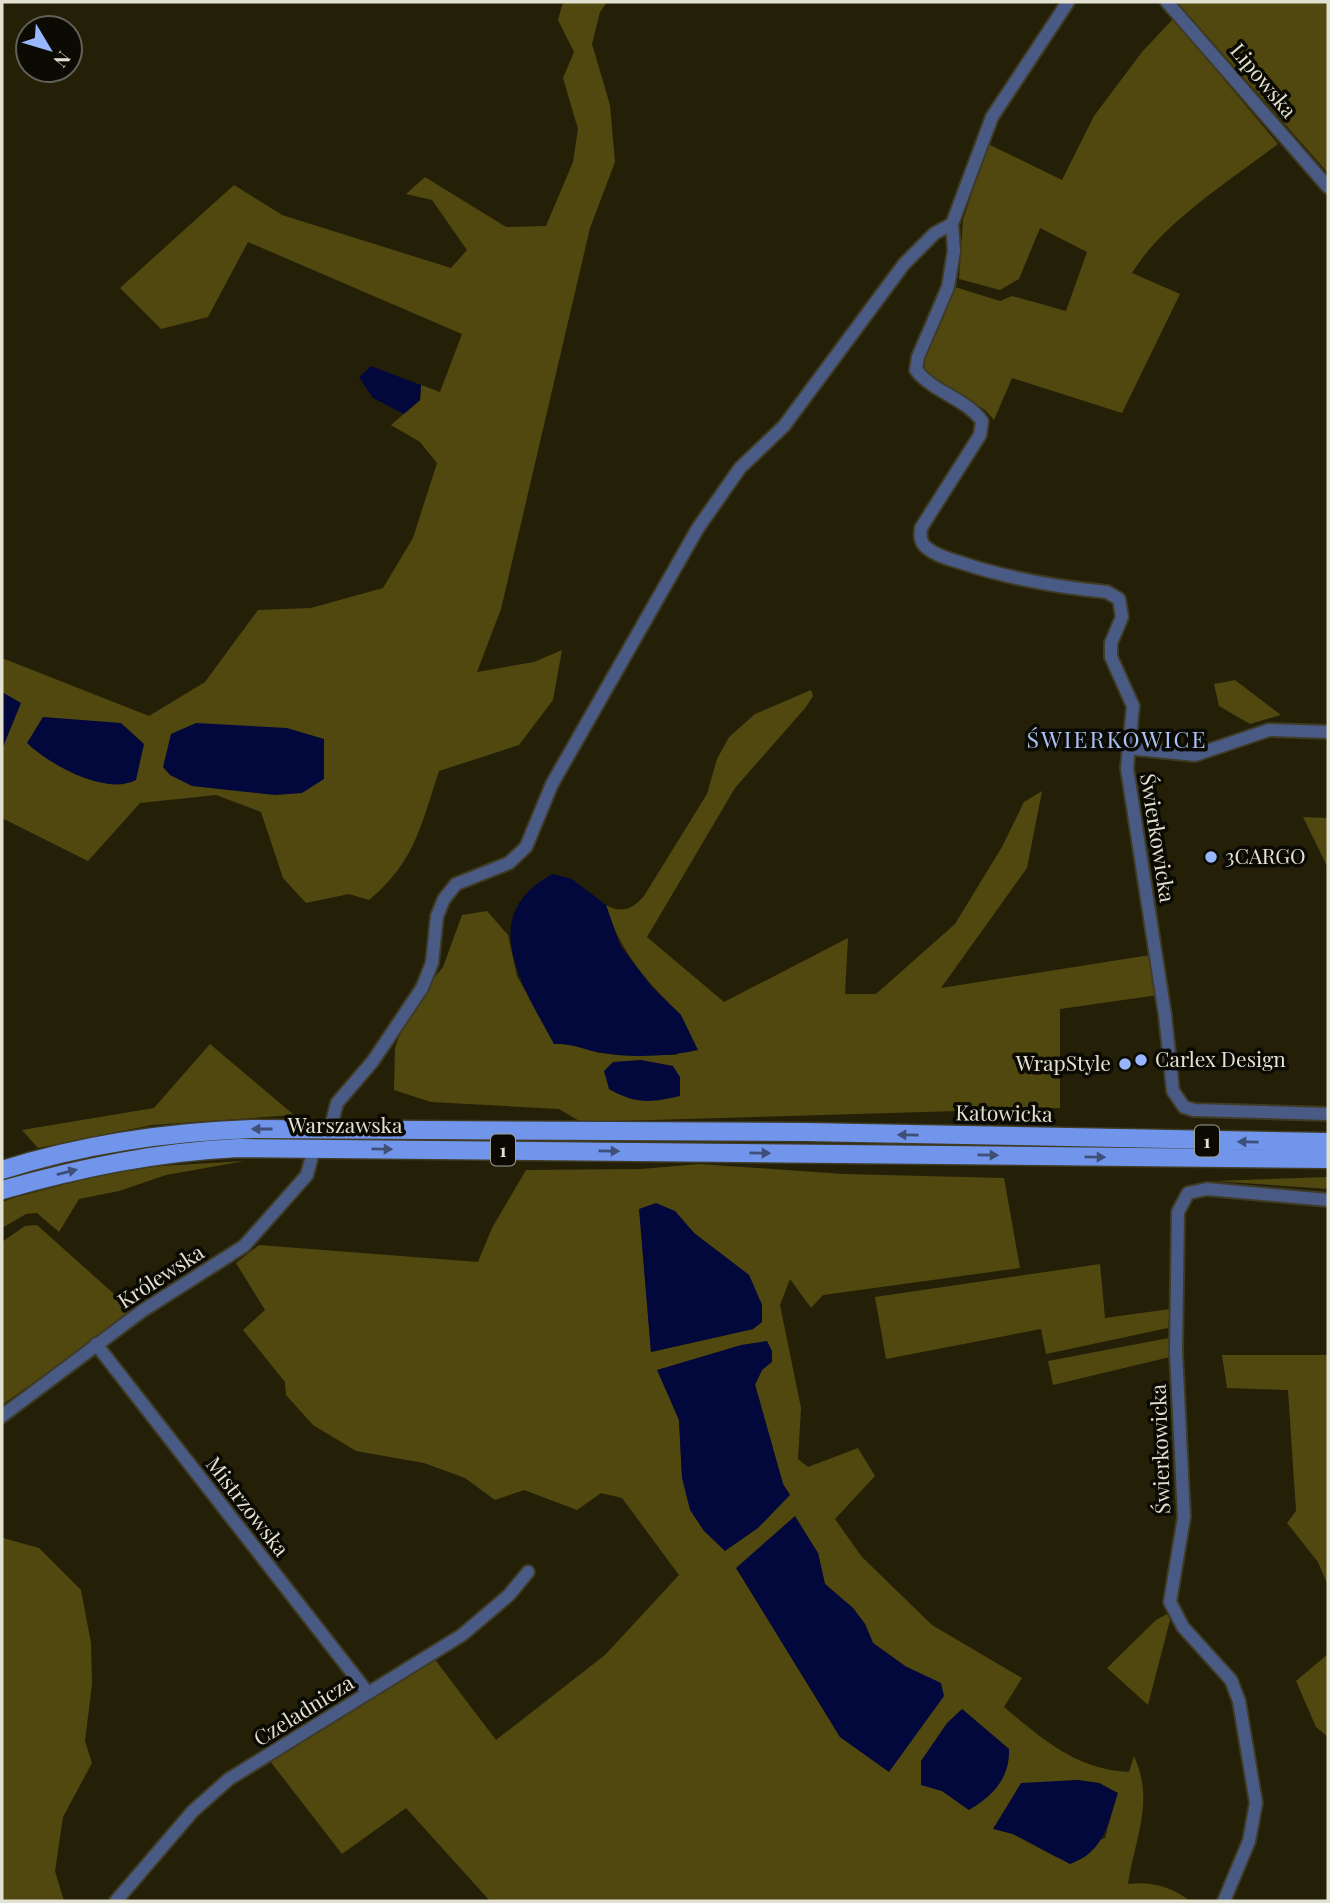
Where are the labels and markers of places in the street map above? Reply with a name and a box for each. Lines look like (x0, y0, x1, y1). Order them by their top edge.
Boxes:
place label: 3CARGO (1225, 841, 1306, 869)
marker: 3CARGO (1203, 849, 1219, 865)
place label: Carlex Design (1155, 1044, 1286, 1072)
place label: WrapStyle (1015, 1048, 1111, 1076)
marker: Carlex Design (1133, 1052, 1149, 1068)
marker: WrapStyle (1117, 1056, 1133, 1072)

